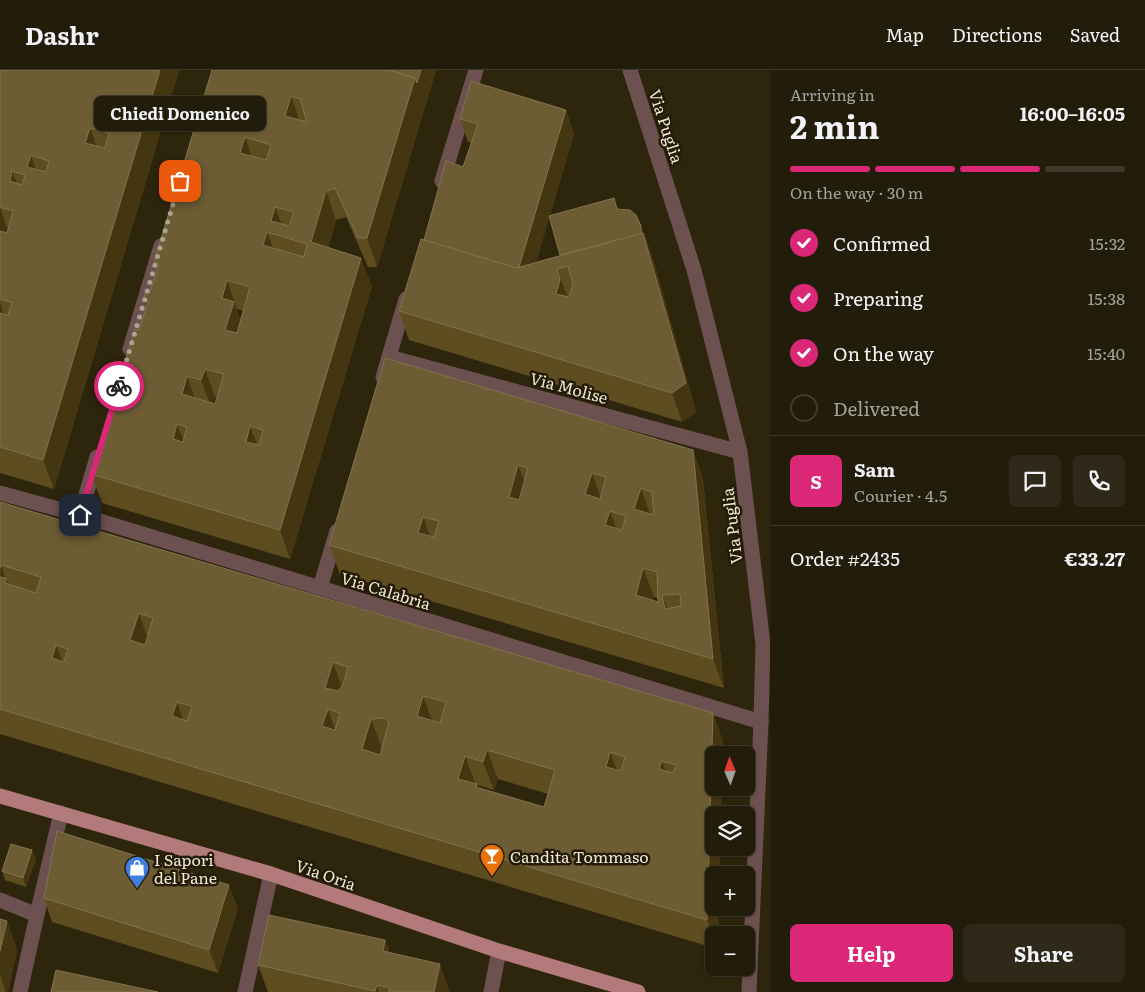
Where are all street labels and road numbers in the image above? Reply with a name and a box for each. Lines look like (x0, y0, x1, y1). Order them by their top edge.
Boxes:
street label: Via Puglia (644, 86, 690, 166)
street label: Via Molise (527, 365, 611, 409)
street label: Via Puglia (714, 486, 748, 565)
street label: Via Calabria (338, 565, 434, 615)
street label: Via Oria (293, 852, 360, 896)

